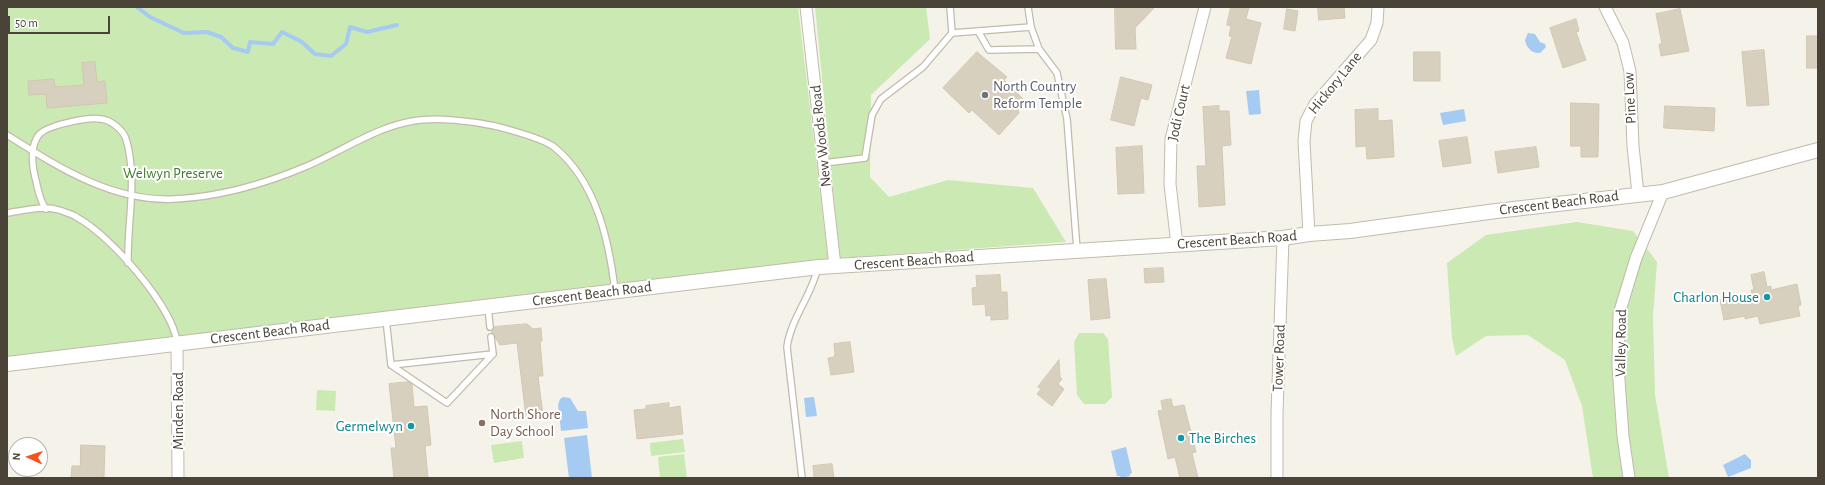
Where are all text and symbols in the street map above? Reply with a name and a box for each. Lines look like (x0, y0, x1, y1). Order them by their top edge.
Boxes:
scale bar (10, 8, 112, 34)
text: 50 m (15, 17, 38, 29)
street label: Hickory Lane (1304, 48, 1366, 118)
street label: Pine Low (1620, 72, 1640, 124)
place label: North Country Reform Temple (993, 77, 1082, 112)
street label: Jodi Court (1164, 83, 1194, 143)
street label: New Woods Road (807, 84, 835, 188)
marker: North Country Reform Temple (980, 90, 990, 100)
park label: Welwyn Preserve (123, 164, 223, 182)
street label: Crescent Beach Road (1498, 187, 1620, 219)
street label: Crescent Beach Road (1176, 227, 1298, 253)
street label: Crescent Beach Road (853, 248, 975, 274)
street label: Crescent Beach Road (531, 278, 653, 310)
place label: Charlon House (1673, 288, 1759, 306)
marker: Charlon House (1762, 292, 1772, 302)
street label: Valley Road (1611, 309, 1631, 377)
street label: Crescent Beach Road (209, 316, 331, 348)
street label: Tower Road (1269, 324, 1289, 392)
street label: Minden Road (169, 372, 187, 450)
place label: North Shore Day School (490, 405, 561, 440)
place label: Germelwyn (336, 417, 403, 435)
marker: North Shore Day School (477, 418, 487, 428)
marker: Germelwyn (406, 421, 416, 431)
place label: The Birches (1189, 429, 1256, 447)
marker: The Birches (1176, 433, 1186, 443)
north arrow (8, 437, 48, 477)
text: N (11, 452, 22, 461)

